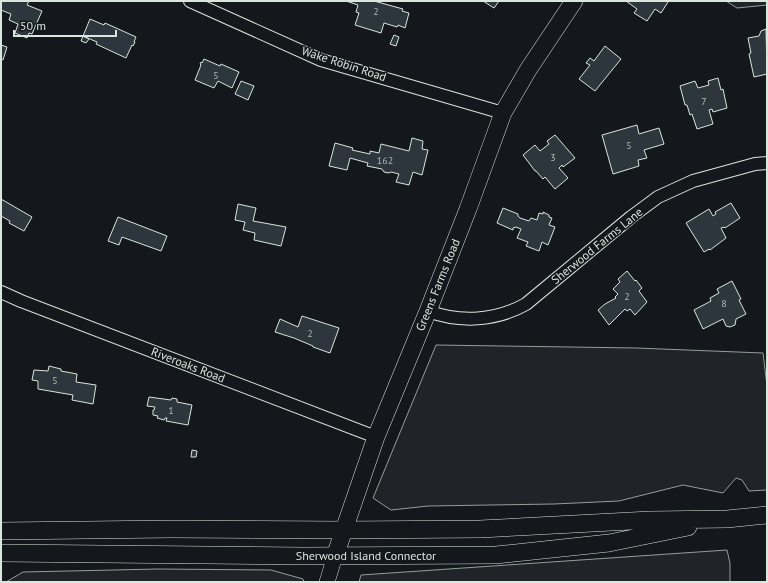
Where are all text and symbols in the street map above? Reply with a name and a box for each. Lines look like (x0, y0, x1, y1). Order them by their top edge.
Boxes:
house number: 2 (373, 5, 379, 18)
scale bar (14, 12, 116, 38)
text: 50 m (20, 18, 46, 33)
street label: Wake Robin Road (300, 43, 388, 84)
house number: 5 (213, 69, 219, 82)
house number: 7 (701, 95, 707, 108)
house number: 5 (626, 139, 632, 152)
house number: 3 (550, 151, 556, 164)
house number: 162 (377, 154, 393, 167)
street label: Sherwood Farms Lane (548, 204, 645, 287)
street label: Greens Farms Road (412, 237, 463, 333)
house number: 2 (624, 290, 630, 303)
house number: 8 (721, 297, 727, 310)
house number: 2 (307, 327, 313, 340)
street label: Riveroaks Road (149, 344, 227, 386)
house number: 5 (52, 374, 58, 387)
house number: 1 (168, 404, 174, 417)
street label: Sherwood Island Connector (296, 548, 436, 563)

